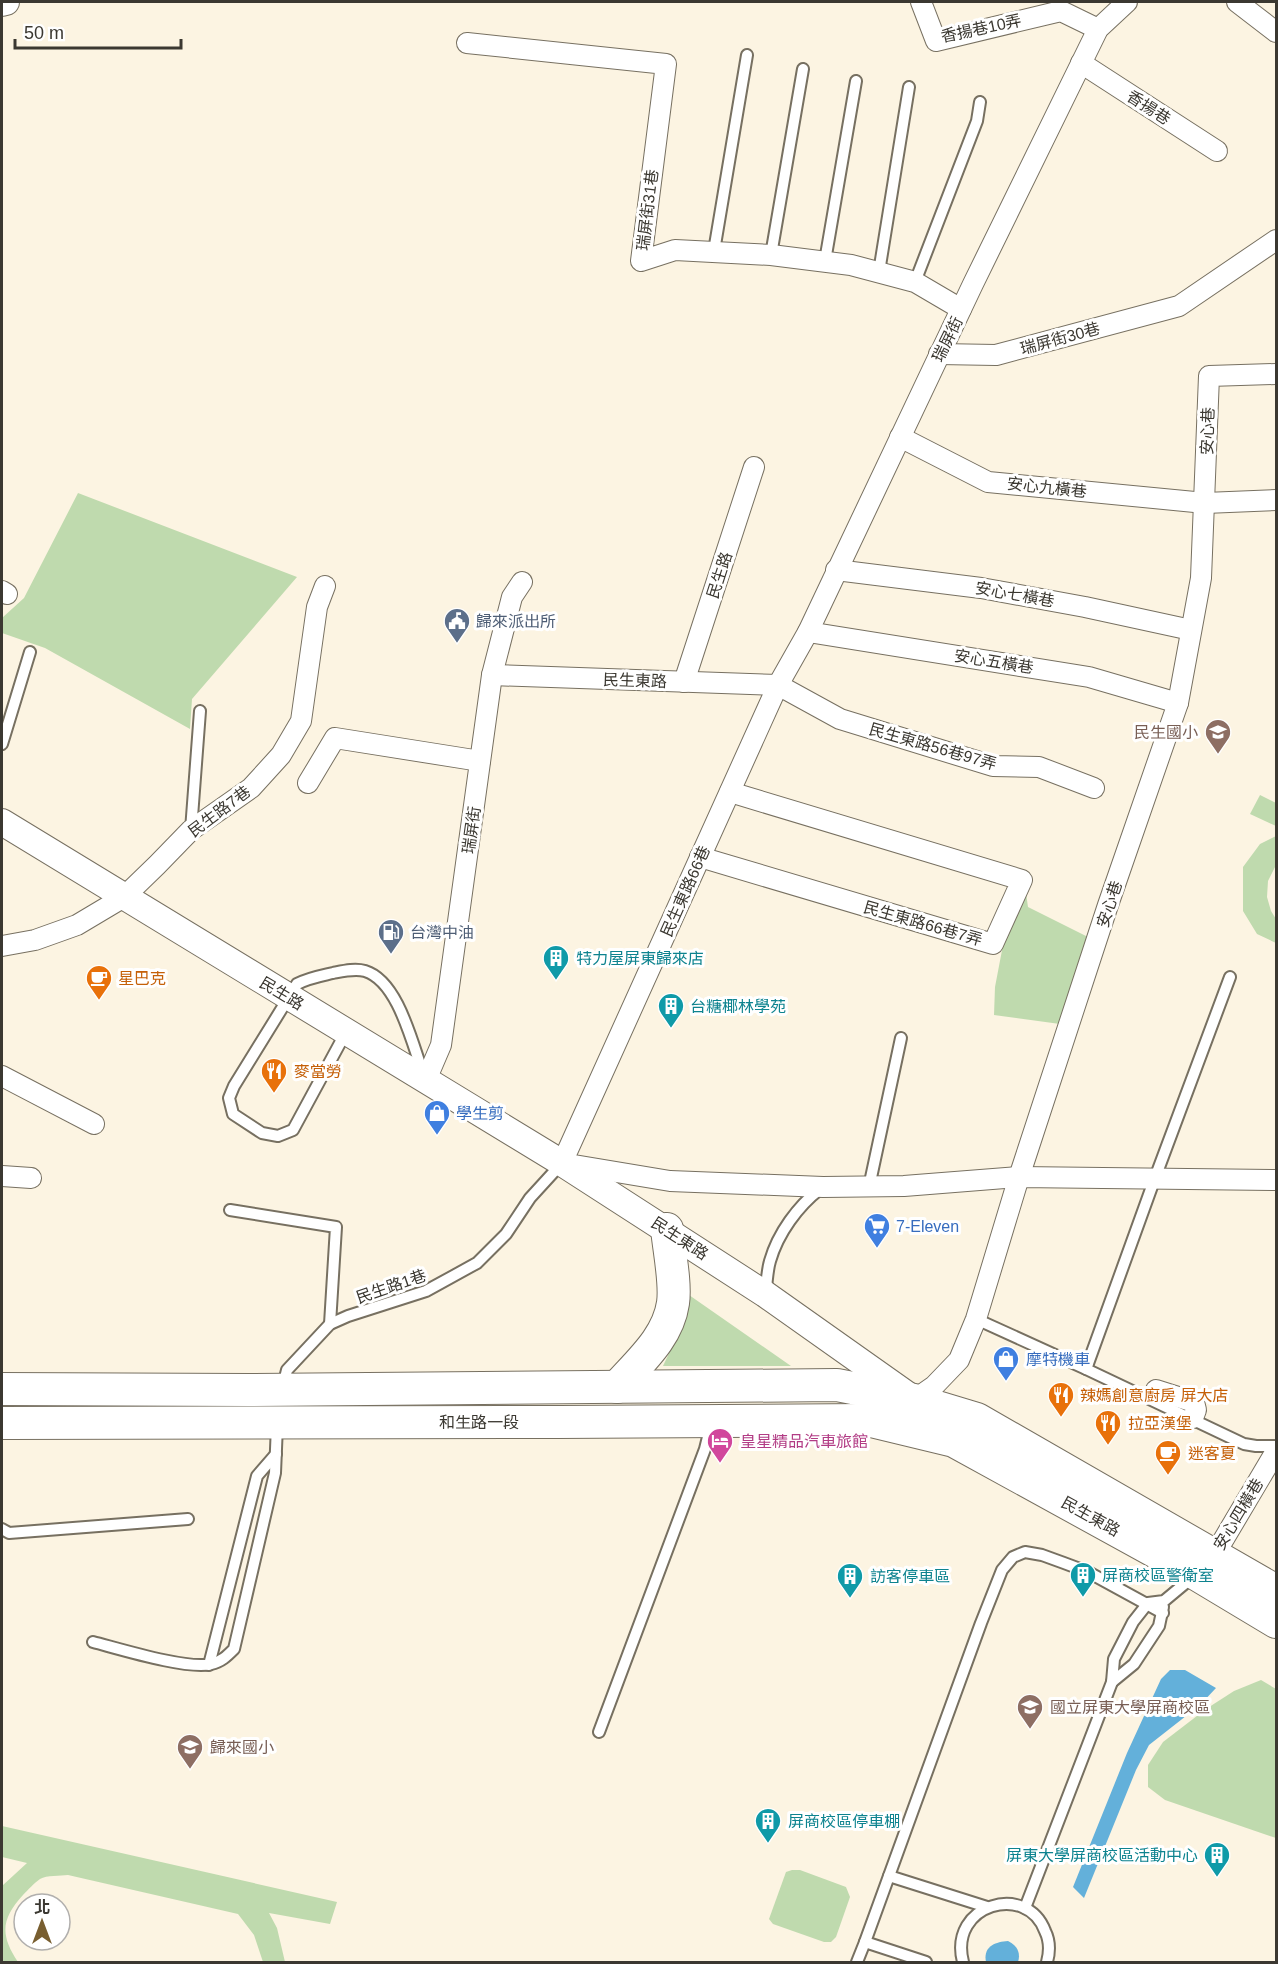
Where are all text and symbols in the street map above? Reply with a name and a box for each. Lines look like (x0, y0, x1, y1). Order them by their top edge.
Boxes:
scale bar (15, 12, 182, 50)
street label: 香揚巷10弄 (939, 12, 1023, 45)
text: 50 m (24, 23, 64, 43)
street label: 香揚巷 (1124, 87, 1173, 128)
street label: 瑞屏街31巷 (634, 168, 661, 252)
street label: 瑞屏街 (929, 314, 966, 365)
street label: 瑞屏街30巷 (1018, 320, 1102, 357)
street label: 安心巷 (1198, 407, 1217, 455)
street label: 安心九橫巷 (1006, 475, 1088, 500)
street label: 民生路 (704, 550, 735, 601)
street label: 安心七橫巷 (974, 579, 1056, 610)
public building icon: 歸來派出所 (442, 606, 472, 644)
place label: 歸來派出所 (476, 613, 556, 630)
street label: 安心五橫巷 (953, 647, 1035, 676)
street label: 民生東路 (603, 671, 667, 690)
school or university icon: 民生國小 (1203, 717, 1233, 755)
street label: 民生東路56巷97弄 (867, 720, 998, 773)
place label: 民生國小 (1134, 724, 1198, 741)
street label: 民生路7巷 (185, 783, 254, 840)
street label: 瑞屏街 (460, 805, 483, 855)
street label: 民生東路66巷 (658, 843, 713, 939)
street label: 安心巷 (1094, 879, 1125, 930)
street label: 民生東路66巷7弄 (862, 898, 984, 949)
fuel station icon: 台灣中油 (376, 917, 406, 955)
place label: 台灣中油 (410, 924, 474, 941)
building icon: 特力屋屏東歸來店 (541, 943, 571, 981)
place label: 特力屋屏東歸來店 (576, 950, 704, 967)
cafe icon: 星巴克 (84, 963, 114, 1001)
place label: 星巴克 (118, 970, 166, 987)
street label: 民生路 (257, 974, 307, 1013)
building icon: 台糖椰林學苑 (656, 991, 686, 1029)
place label: 台糖椰林學苑 (690, 998, 786, 1015)
restaurant icon: 麥當勞 (259, 1056, 289, 1094)
place label: 麥當勞 (294, 1063, 342, 1080)
shop icon: 學生剪 (422, 1098, 452, 1136)
place label: 學生剪 (456, 1105, 504, 1122)
supermarket icon: 7-Eleven (862, 1211, 892, 1249)
street label: 民生東路 (648, 1214, 711, 1263)
place label: 7-Eleven (896, 1218, 959, 1235)
street label: 民生路1巷 (354, 1267, 428, 1306)
shop icon: 摩特機車 (991, 1344, 1021, 1382)
place label: 摩特機車 (1026, 1351, 1090, 1368)
restaurant icon: 辣媽創意廚房 屏大店 (1046, 1380, 1076, 1418)
place label: 辣媽創意廚房 屏大店 (1080, 1387, 1228, 1404)
restaurant icon: 拉亞漢堡 (1093, 1408, 1123, 1446)
street label: 和生路一段 (439, 1414, 519, 1431)
place label: 拉亞漢堡 (1128, 1415, 1192, 1432)
hotel icon: 皇星精品汽車旅館 (705, 1426, 735, 1464)
place label: 皇星精品汽車旅館 (740, 1433, 868, 1450)
cafe icon: 迷客夏 (1153, 1438, 1183, 1476)
place label: 迷客夏 (1188, 1445, 1236, 1462)
street label: 安心四橫巷 (1211, 1476, 1266, 1553)
street label: 民生東路 (1059, 1493, 1123, 1539)
building icon: 屏商校區警衛室 (1068, 1560, 1098, 1598)
building icon: 訪客停車區 (835, 1561, 865, 1599)
place label: 屏商校區警衛室 (1102, 1567, 1214, 1584)
place label: 訪客停車區 (870, 1568, 950, 1585)
school or university icon: 國立屏東大學屏商校區 (1015, 1692, 1045, 1730)
place label: 國立屏東大學屏商校區 (1050, 1699, 1210, 1716)
school or university icon: 歸來國小 (175, 1732, 205, 1770)
place label: 歸來國小 (210, 1739, 274, 1756)
building icon: 屏商校區停車棚 (753, 1806, 783, 1844)
place label: 屏商校區停車棚 (788, 1813, 900, 1830)
building icon: 屏東大學屏商校區活動中心 (1202, 1840, 1232, 1878)
place label: 屏東大學屏商校區活動中心 (1006, 1847, 1198, 1864)
north arrow (12, 1892, 72, 1952)
text: 北 (34, 1899, 50, 1916)

